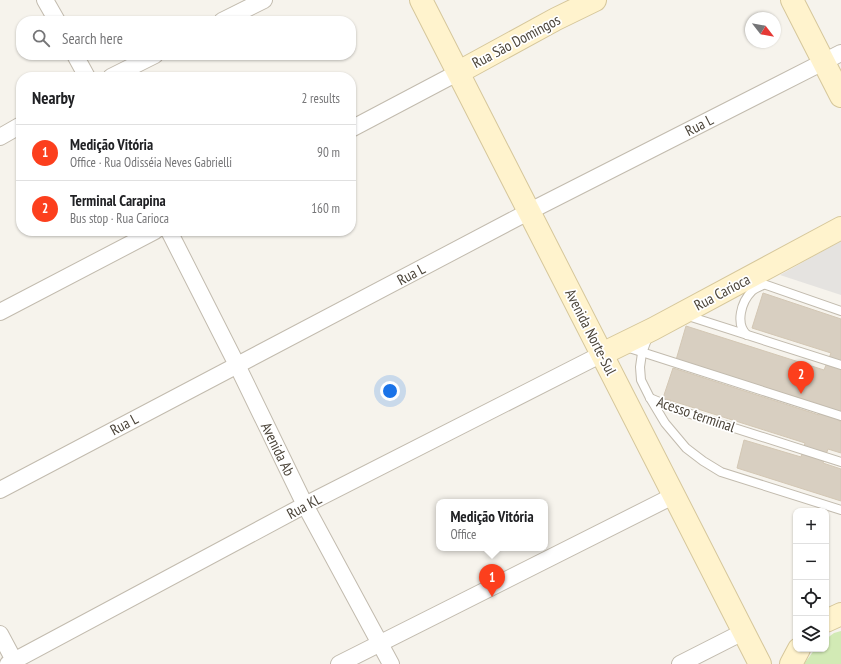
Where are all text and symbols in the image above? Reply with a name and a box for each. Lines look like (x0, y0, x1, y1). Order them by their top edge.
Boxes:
street label: Rua São Domingos (469, 10, 563, 72)
north arrow (745, 12, 781, 48)
search box (16, 16, 356, 60)
icon: search (30, 27, 52, 49)
text: Search here (62, 29, 123, 48)
text: Nearby (32, 87, 75, 109)
text: 2 results (301, 90, 340, 107)
street label: Rua L (682, 110, 717, 140)
text: Medição Vitória (70, 135, 153, 154)
text: 1 (42, 144, 48, 161)
text: 90 m (317, 144, 340, 161)
text: Office · Rua Odisséia Neves Gabrielli (70, 154, 232, 171)
text: Terminal Carapina (70, 191, 166, 210)
text: 2 (42, 200, 48, 217)
text: 160 m (311, 200, 340, 217)
text: Bus stop · Rua Carioca (70, 210, 169, 227)
street label: Rua L (394, 258, 429, 289)
street label: Rua Carioca (691, 269, 753, 315)
street label: Avenida Norte-Sul (561, 286, 621, 379)
pin: 2 (788, 361, 814, 394)
your location (380, 381, 400, 401)
street label: Acesso terminal (654, 392, 738, 436)
street label: Rua L (107, 408, 142, 439)
street label: Avenida Ab (257, 419, 299, 479)
street label: Rua KL (283, 489, 325, 523)
popup (436, 499, 548, 551)
text: Medição Vitória (450, 507, 534, 526)
map controls (793, 508, 829, 652)
button: + (793, 508, 829, 544)
text: Office (450, 526, 476, 543)
button: − (793, 544, 829, 580)
pin: 1 (479, 564, 505, 597)
button: locate (793, 580, 829, 616)
button: layers (793, 616, 829, 652)

